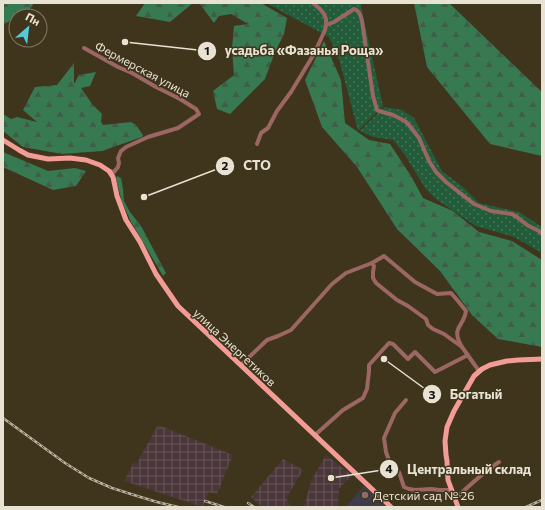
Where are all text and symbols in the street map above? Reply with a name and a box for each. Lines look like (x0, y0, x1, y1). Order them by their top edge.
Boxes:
north arrow (8, 8, 48, 48)
text: Пн (23, 10, 42, 28)
street label: Фермерская улица (93, 38, 193, 100)
callout: усадьба «Фазанья Роща» (197, 38, 391, 63)
text: усадьба «Фазанья Роща» (225, 42, 384, 58)
text: 1 (204, 43, 210, 57)
callout: СТО (215, 153, 279, 178)
text: СТО (243, 157, 271, 173)
text: 2 (222, 158, 229, 172)
street label: улица Энергетиков (191, 305, 279, 389)
callout: Богатый (422, 382, 511, 407)
text: Богатый (450, 386, 502, 402)
text: 3 (429, 387, 436, 401)
callout: Центральный склад (379, 457, 538, 482)
text: 4 (385, 461, 393, 475)
text: Центральный склад (407, 461, 531, 477)
place label: Детский сад № 26 (373, 488, 474, 502)
marker: Детский сад № 26 (360, 490, 370, 500)

